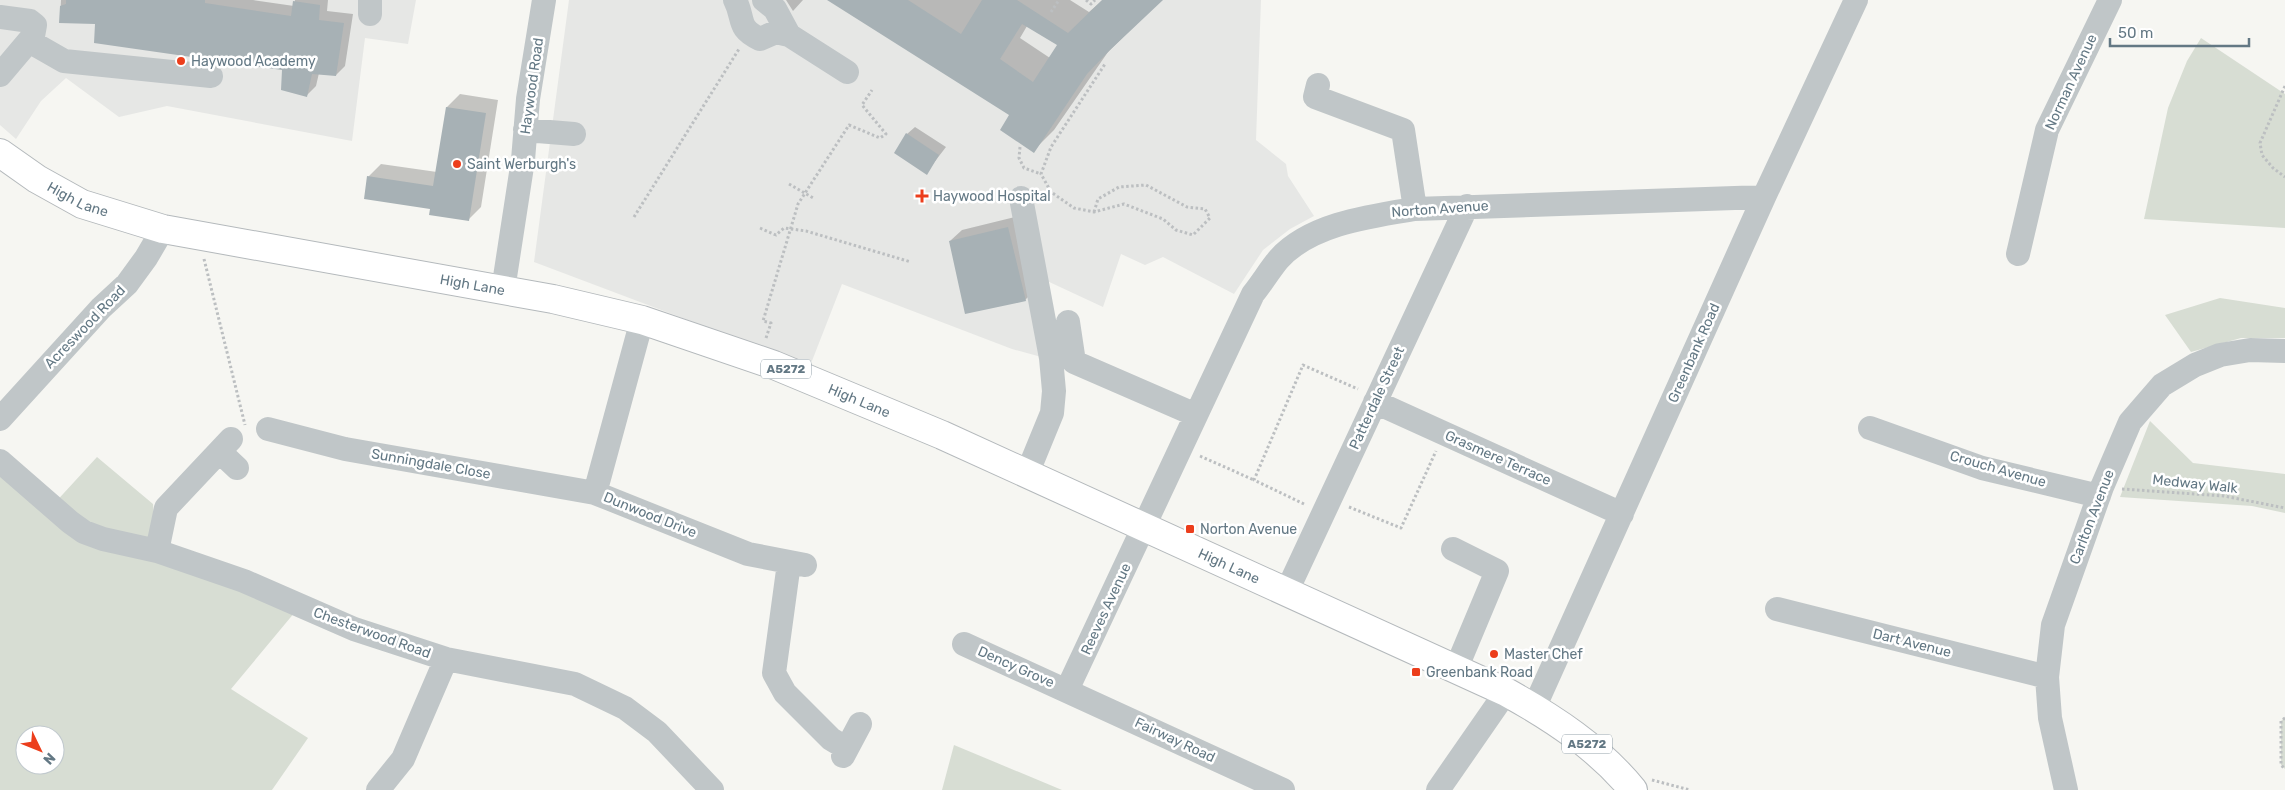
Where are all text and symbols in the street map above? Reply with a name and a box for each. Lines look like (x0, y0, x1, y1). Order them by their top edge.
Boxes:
scale bar (2110, 15, 2249, 47)
text: 50 m (2118, 24, 2153, 42)
street label: Norman Avenue (2041, 31, 2101, 133)
street label: Haywood Road (517, 37, 547, 135)
place label: Haywood Academy (191, 53, 316, 70)
marker: Haywood Academy (175, 55, 187, 67)
place label: Saint Werburgh's (467, 156, 576, 173)
marker: Saint Werburgh's (451, 158, 463, 170)
street label: High Lane (44, 178, 111, 220)
place label: Haywood Hospital (933, 188, 1051, 205)
marker: Haywood Hospital (915, 189, 929, 203)
street label: Norton Avenue (1391, 197, 1489, 221)
street label: High Lane (439, 270, 507, 299)
street label: Acreswood Road (41, 282, 129, 372)
street label: Greenbank Road (1664, 301, 1724, 405)
street label: Patterdale Street (1346, 343, 1409, 452)
road number: A5272 (761, 359, 811, 378)
street label: High Lane (826, 380, 893, 421)
street label: Grasmere Terrace (1442, 427, 1554, 489)
street label: Sunningdale Close (370, 445, 492, 483)
street label: Crouch Avenue (1948, 447, 2048, 491)
street label: Carlton Avenue (2066, 467, 2118, 567)
street label: Medway Walk (2151, 471, 2239, 497)
street label: Dunwood Drive (601, 489, 699, 541)
place label: Norton Avenue (1200, 521, 1297, 538)
marker: Norton Avenue (1184, 523, 1196, 535)
street label: High Lane (1196, 544, 1263, 587)
street label: Reeves Avenue (1077, 560, 1135, 657)
street label: Chesterwood Road (311, 604, 433, 662)
street label: Dart Avenue (1871, 625, 1953, 661)
street label: Dency Grove (975, 643, 1057, 692)
place label: Master Chef (1504, 646, 1583, 663)
marker: Master Chef (1488, 648, 1500, 660)
place label: Greenbank Road (1426, 664, 1533, 681)
marker: Greenbank Road (1410, 666, 1422, 678)
street label: Fairway Road (1132, 714, 1218, 766)
north arrow (15, 725, 65, 775)
road number: A5272 (1562, 734, 1612, 754)
text: N (39, 749, 59, 768)

